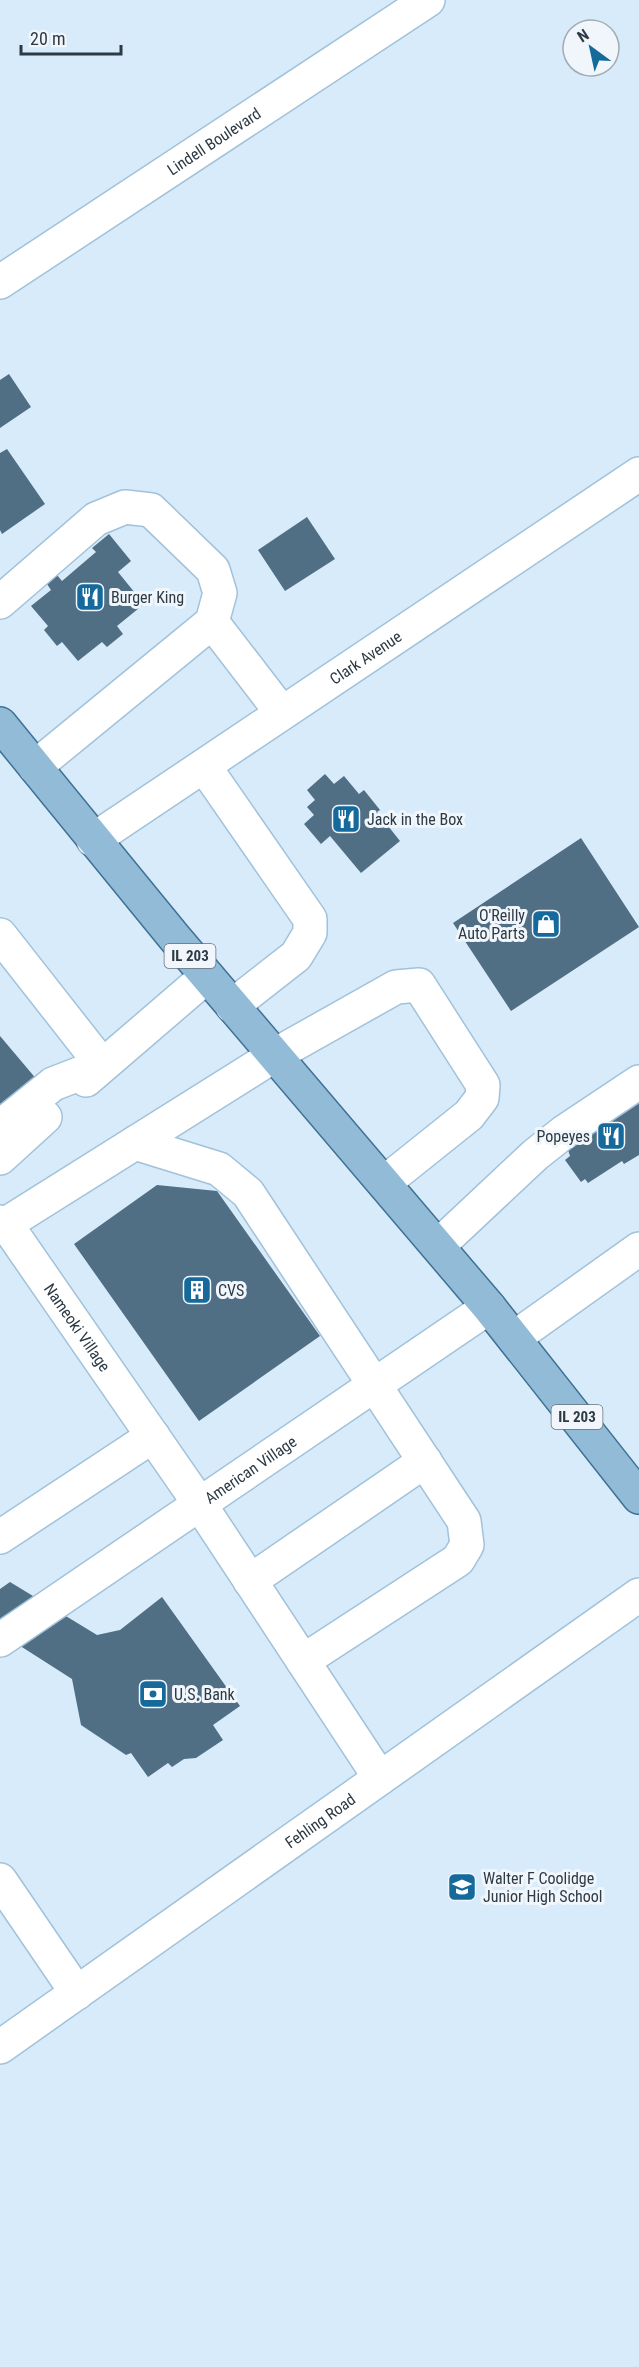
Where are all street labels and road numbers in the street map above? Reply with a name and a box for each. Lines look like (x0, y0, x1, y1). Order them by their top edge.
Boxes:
street label: Lindell Boulevard (164, 104, 264, 179)
street label: Clark Avenue (326, 627, 405, 689)
road number: IL 203 (164, 944, 216, 968)
street label: Nameoki Village (40, 1280, 114, 1375)
road number: IL 203 (552, 1405, 602, 1429)
street label: American Village (201, 1432, 300, 1508)
street label: Fehling Road (282, 1790, 359, 1852)

